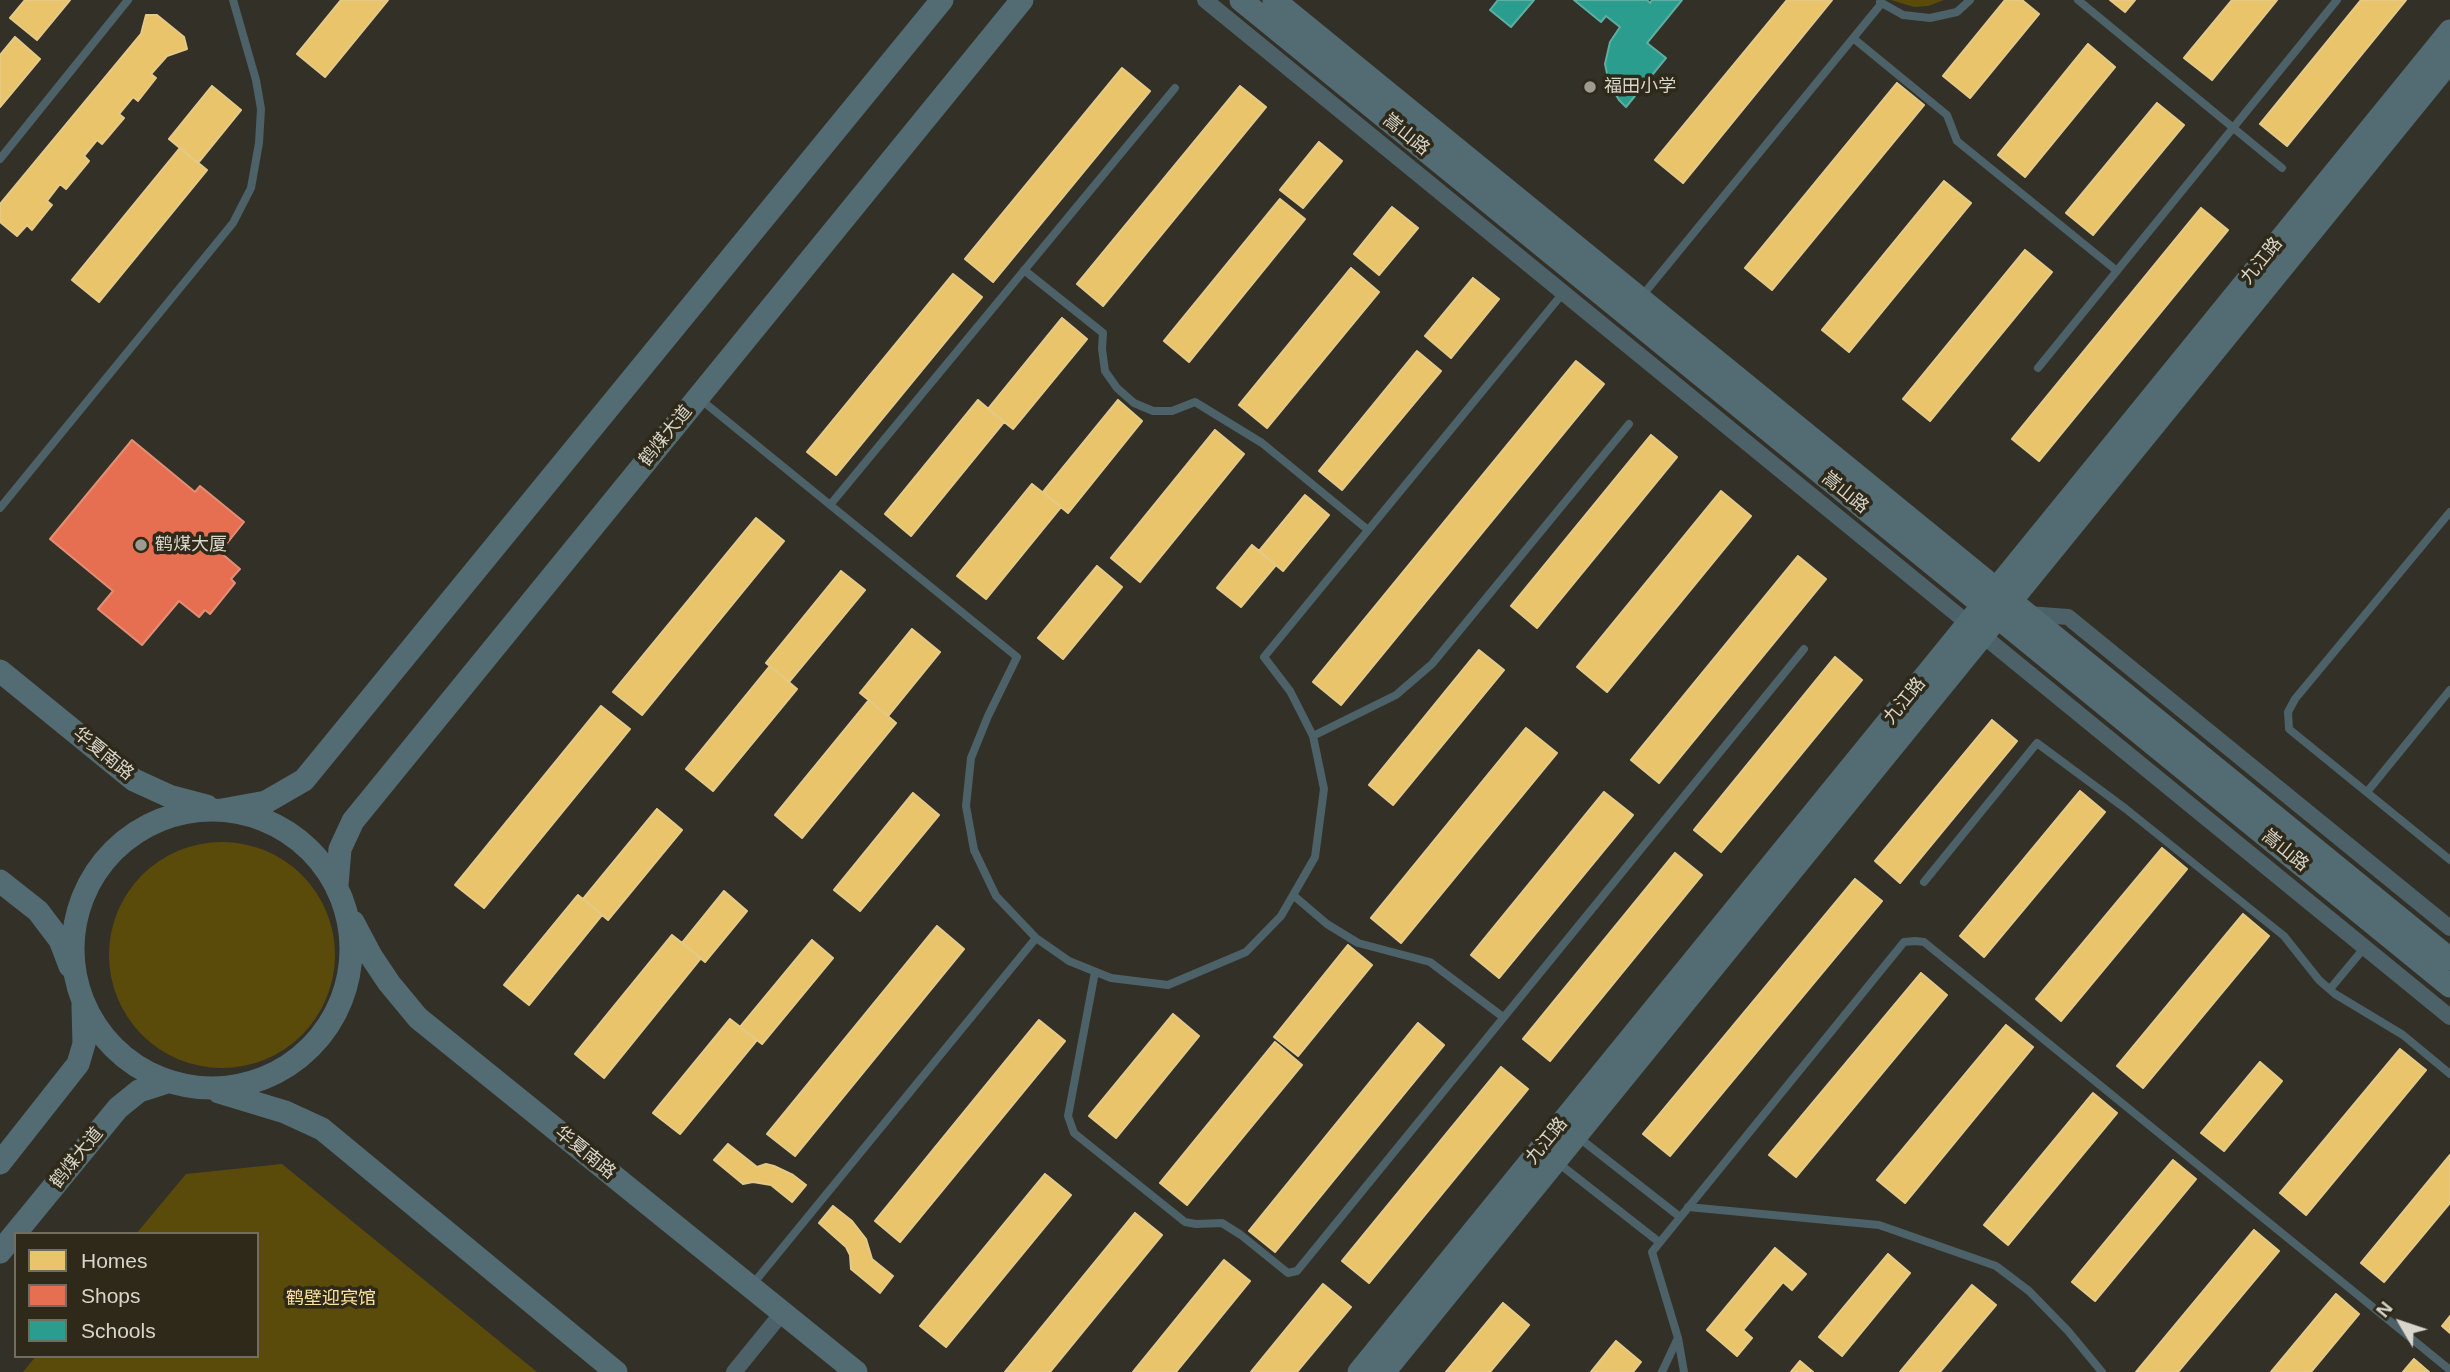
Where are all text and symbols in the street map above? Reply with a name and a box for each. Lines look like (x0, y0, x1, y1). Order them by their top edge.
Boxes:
place label: 福田小学 (1604, 76, 1676, 98)
marker: 福田小学 (1582, 79, 1598, 95)
street label: 嵩山路 (1378, 110, 1434, 160)
street label: 九江路 (2237, 233, 2287, 289)
street label: 鹤煤大道 (635, 401, 697, 471)
street label: 嵩山路 (1817, 468, 1873, 518)
place label: 鹤煤大厦 (155, 534, 227, 556)
marker: 鹤煤大厦 (133, 537, 149, 553)
street label: 九江路 (1880, 673, 1930, 729)
street label: 华夏南路 (68, 723, 138, 785)
street label: 嵩山路 (2257, 826, 2313, 876)
street label: 九江路 (1522, 1113, 1572, 1169)
street label: 华夏南路 (550, 1122, 620, 1184)
street label: 鹤煤大道 (46, 1123, 108, 1193)
legend (14, 1232, 259, 1358)
text: Homes (81, 1249, 148, 1272)
text: Shops (81, 1284, 141, 1307)
park label: 鹤壁迎宾馆 (286, 1288, 376, 1310)
north arrow (2366, 1288, 2436, 1358)
text: N (2372, 1298, 2397, 1321)
text: Schools (81, 1319, 156, 1342)

